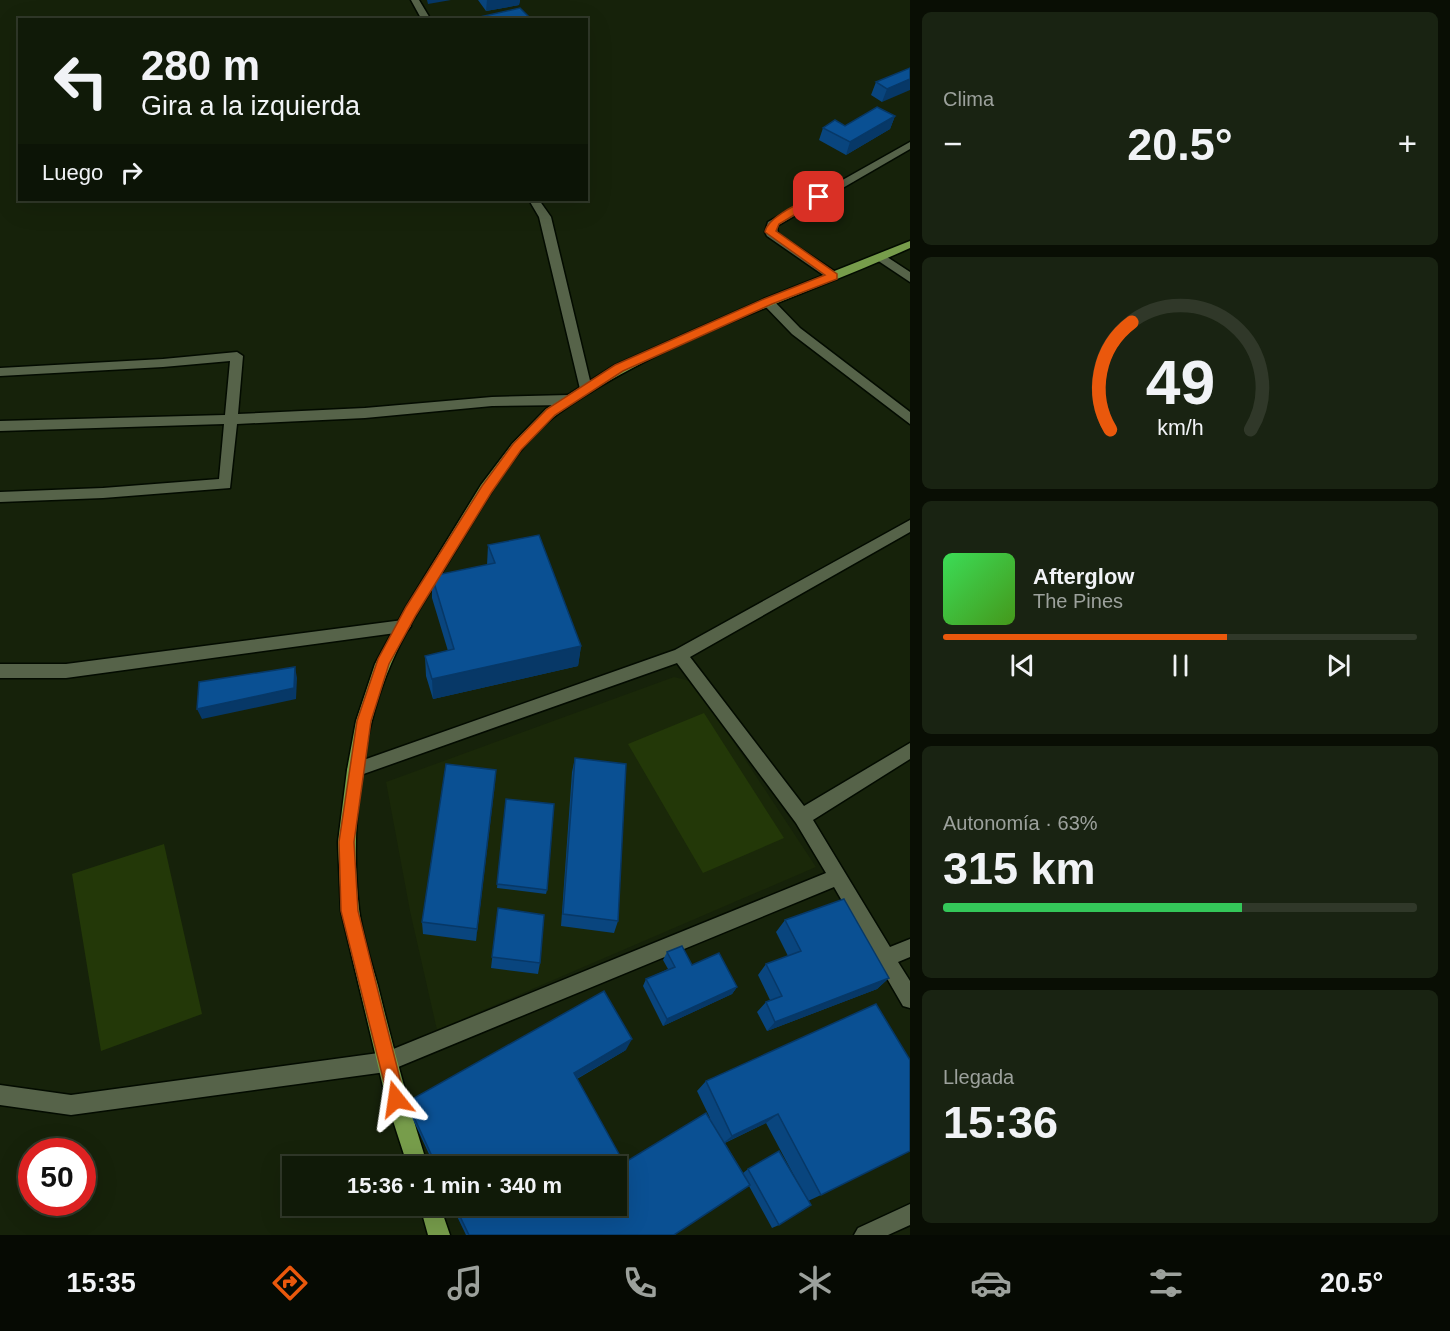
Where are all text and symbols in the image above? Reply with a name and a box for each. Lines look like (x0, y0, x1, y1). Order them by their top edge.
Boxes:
icon: left (42, 42, 120, 120)
text: 280 m (141, 42, 260, 89)
text: Clima (943, 88, 994, 110)
text: Gira a la izquierda (141, 91, 360, 121)
text: 20.5° (1127, 119, 1233, 170)
text: − (943, 125, 962, 162)
text: + (1398, 125, 1417, 162)
icon: right (115, 156, 148, 189)
text: Luego (42, 160, 103, 185)
pin (793, 171, 844, 222)
icon: arrive (802, 180, 835, 213)
text: 49 (1145, 348, 1215, 417)
text: km/h (1157, 416, 1203, 440)
text: Afterglow (1033, 564, 1134, 589)
text: The Pines (1033, 590, 1123, 612)
icon: previous (1006, 649, 1039, 682)
icon: pause (1164, 649, 1197, 682)
icon: next (1322, 649, 1355, 682)
text: Autonomía · 63% (943, 812, 1098, 834)
text: 315 km (943, 843, 1096, 894)
text: Llegada (943, 1066, 1014, 1088)
position arrow (364, 1067, 428, 1131)
text: 15:36 (943, 1097, 1058, 1148)
speed limit sign: 50 (18, 1138, 96, 1216)
text: 15:36 · 1 min · 340 m (347, 1173, 562, 1198)
icon: directions (269, 1262, 311, 1304)
icon: music (444, 1262, 486, 1304)
icon: phone (619, 1262, 661, 1304)
icon: climate (794, 1262, 836, 1304)
icon: car (970, 1262, 1012, 1304)
icon: filters (1145, 1262, 1187, 1304)
text: 15:35 (67, 1268, 136, 1298)
text: 20.5° (1320, 1268, 1383, 1298)

